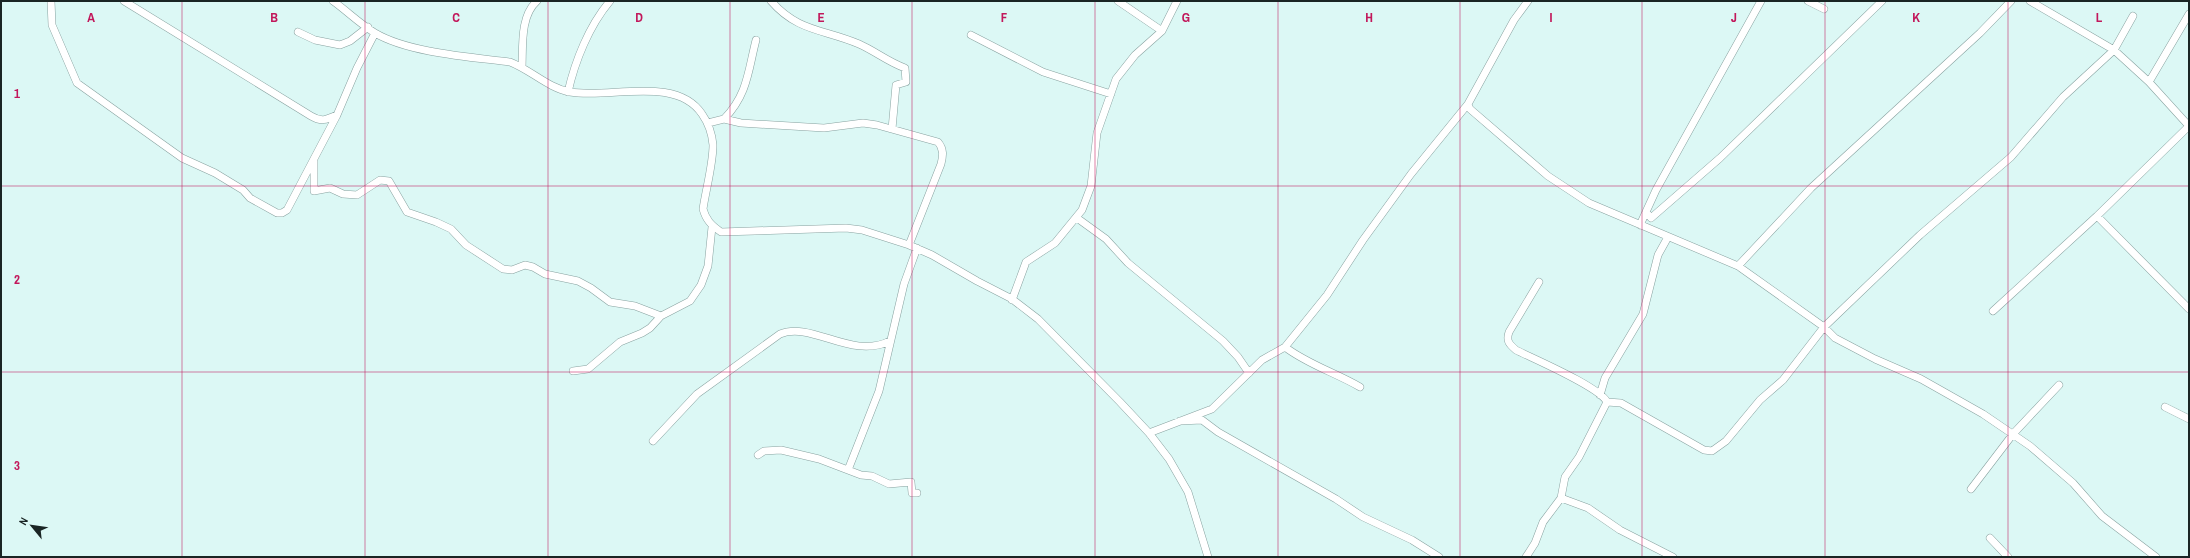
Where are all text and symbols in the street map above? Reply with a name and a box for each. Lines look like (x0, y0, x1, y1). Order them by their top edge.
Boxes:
text: A (87, 9, 95, 26)
text: B (270, 9, 278, 26)
text: C (452, 9, 460, 26)
text: D (635, 9, 643, 26)
text: E (817, 9, 825, 26)
text: F (1001, 9, 1008, 26)
text: G (1182, 9, 1190, 26)
text: H (1365, 9, 1373, 26)
text: I (1550, 9, 1553, 26)
text: J (1731, 9, 1737, 26)
text: K (1912, 9, 1920, 26)
text: L (2096, 9, 2103, 26)
text: 1 (14, 85, 20, 102)
text: 2 (14, 271, 20, 288)
text: 3 (14, 457, 20, 474)
north arrow (12, 506, 52, 546)
text: N (16, 515, 31, 527)

